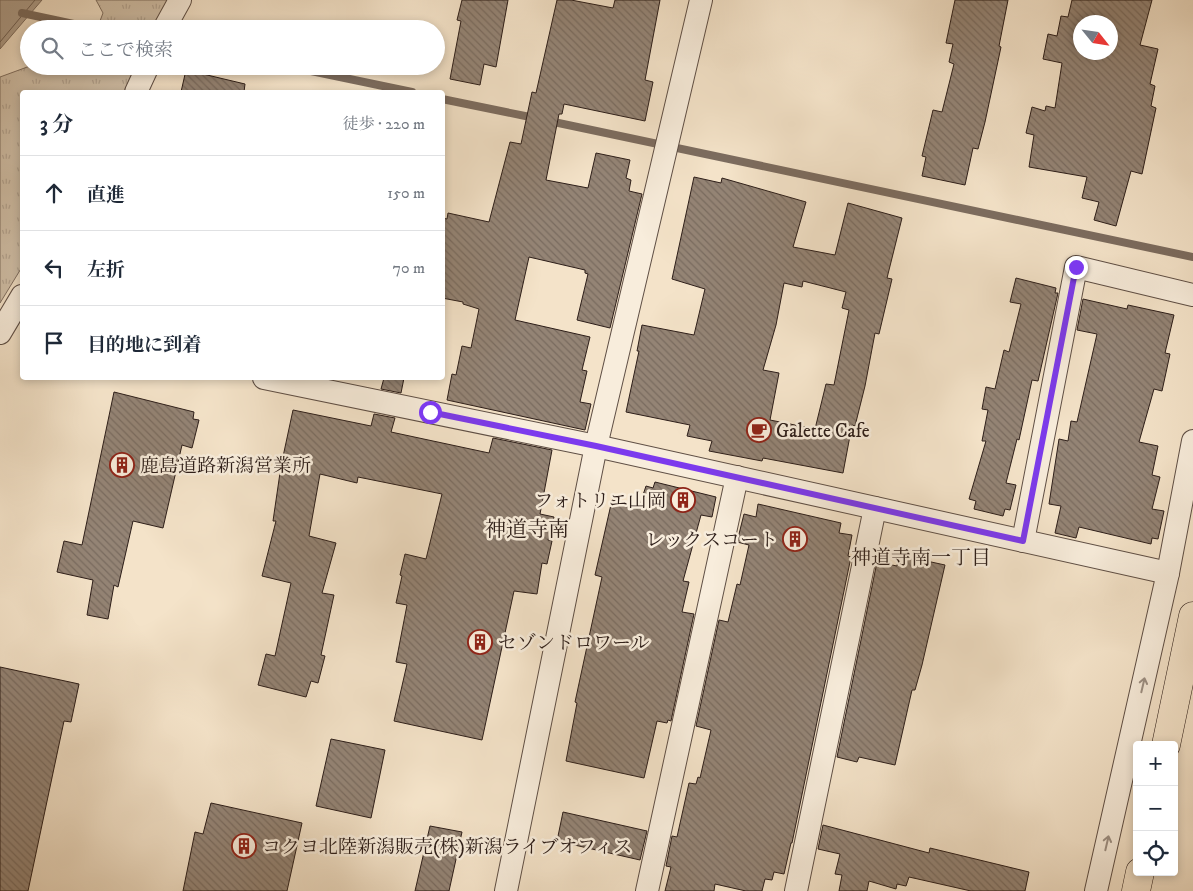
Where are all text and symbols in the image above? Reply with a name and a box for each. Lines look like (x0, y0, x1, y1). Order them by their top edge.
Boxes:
north arrow (1073, 15, 1118, 60)
search box (20, 20, 445, 75)
icon: search (38, 34, 66, 62)
text: ここで検索 (78, 39, 173, 62)
text: 3 分 (40, 112, 73, 138)
text: 徒歩 · 220 m (343, 114, 425, 134)
icon: ahead (40, 179, 68, 207)
text: 150 m (387, 183, 425, 203)
text: 直進 (87, 184, 125, 207)
icon: left (40, 254, 68, 282)
route end (1065, 256, 1088, 279)
text: 70 m (393, 258, 425, 278)
text: 左折 (87, 259, 125, 282)
icon: arrive (40, 329, 68, 357)
text: 目的地に到着 (87, 334, 201, 357)
route start (419, 401, 442, 424)
cafe icon: Galette Cafe (746, 417, 772, 443)
place label: Galette Cafe (776, 420, 870, 443)
building icon: 鹿島道路新潟営業所 (109, 452, 135, 478)
place label: 鹿島道路新潟営業所 (140, 455, 311, 478)
building icon: フォトリエ山岡 (670, 487, 696, 513)
place label: フォトリエ山岡 (534, 490, 666, 513)
district label: 神道寺南 (485, 517, 569, 543)
building icon: レックスコート (782, 526, 808, 552)
place label: レックスコート (645, 529, 778, 552)
district label: 神道寺南一丁目 (851, 546, 991, 571)
building icon: セゾンドロワール (467, 629, 493, 655)
place label: セゾンドロワール (498, 632, 650, 655)
one-way arrow (1139, 677, 1148, 693)
map controls (1133, 741, 1178, 876)
button: + (1133, 741, 1178, 786)
button: − (1133, 786, 1178, 831)
button: locate (1133, 831, 1178, 876)
building icon: コクヨ北陸新潟販売(株)新潟ライブオフィス (231, 833, 257, 859)
place label: コクヨ北陸新潟販売(株)新潟ライブオフィス (262, 836, 632, 859)
one-way arrow (1103, 836, 1112, 852)

